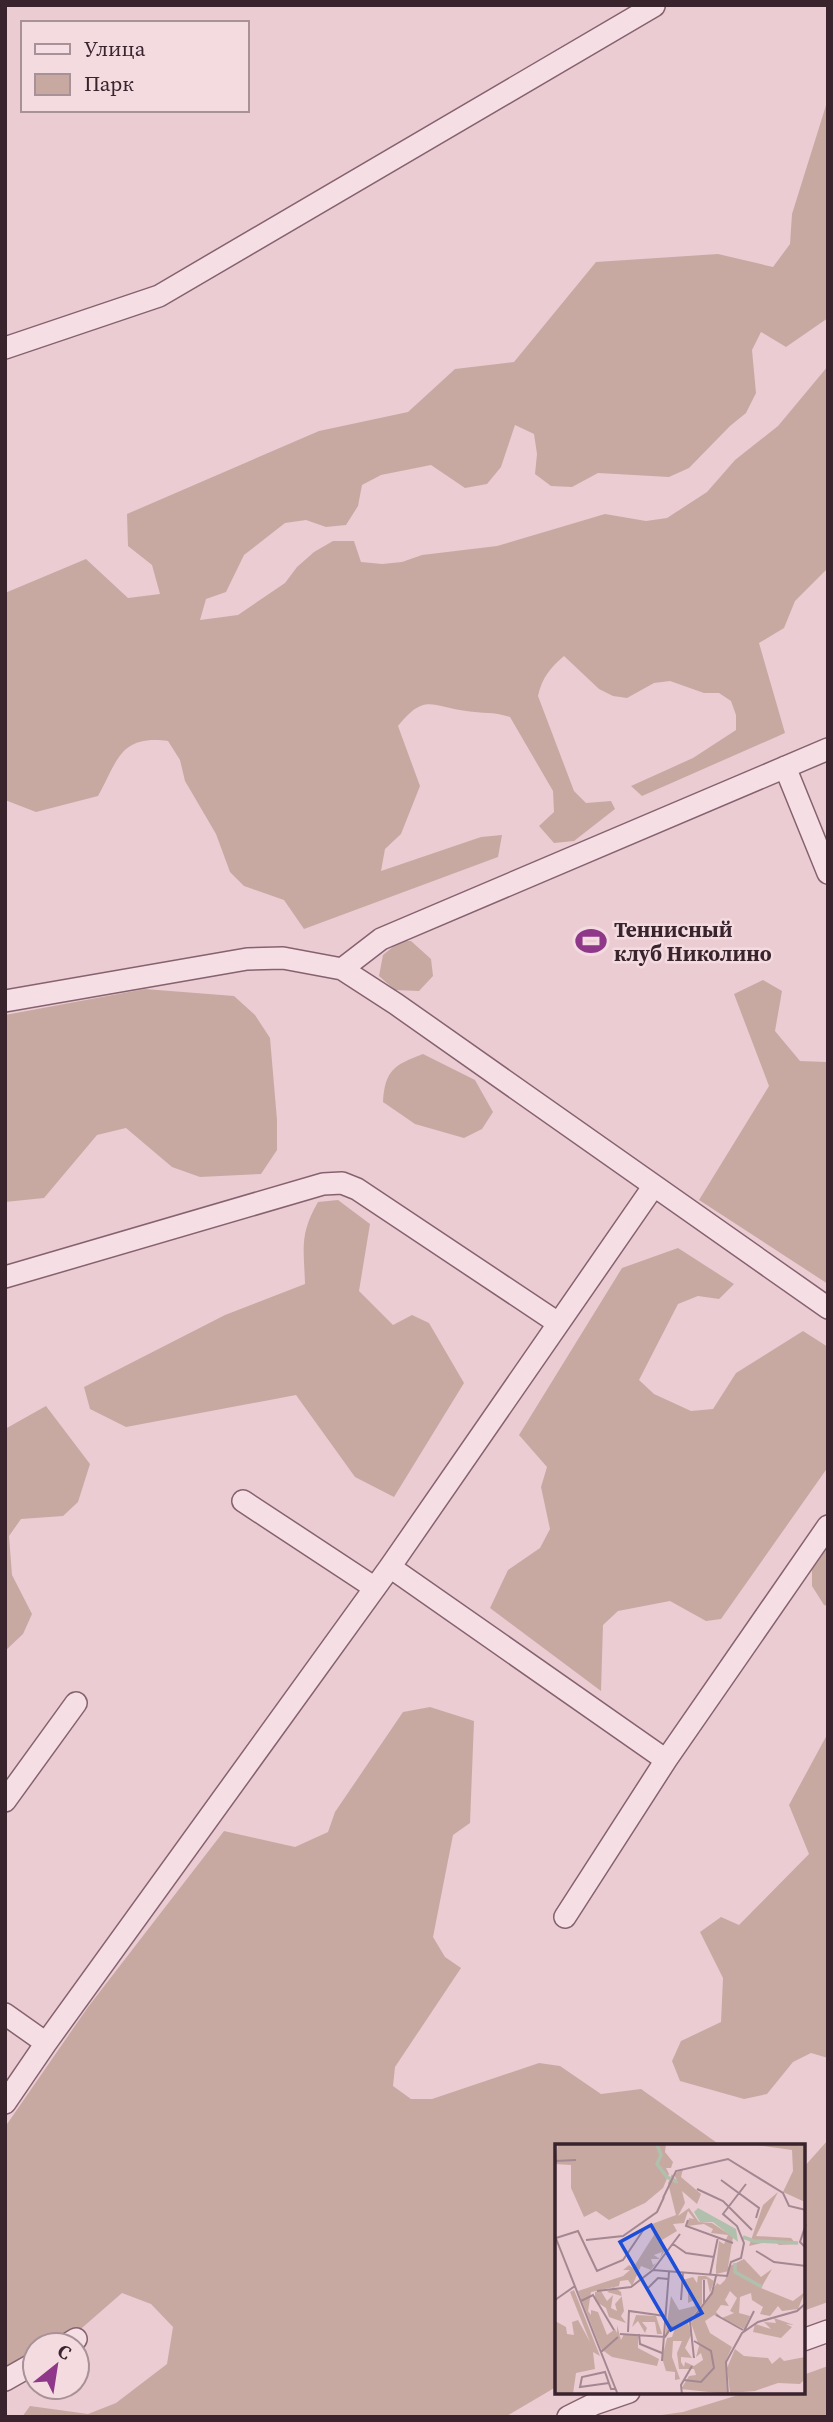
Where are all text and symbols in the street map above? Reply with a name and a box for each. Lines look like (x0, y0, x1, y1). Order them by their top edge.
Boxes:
legend (21, 21, 248, 112)
text: Улица (84, 34, 146, 63)
text: Парк (84, 69, 134, 98)
place label: Теннисный клуб Николино (614, 915, 772, 968)
sports icon: Теннисный клуб Николино (574, 924, 608, 958)
inset map (555, 2144, 805, 2394)
north arrow (21, 2331, 91, 2401)
text: С (53, 2337, 76, 2366)

